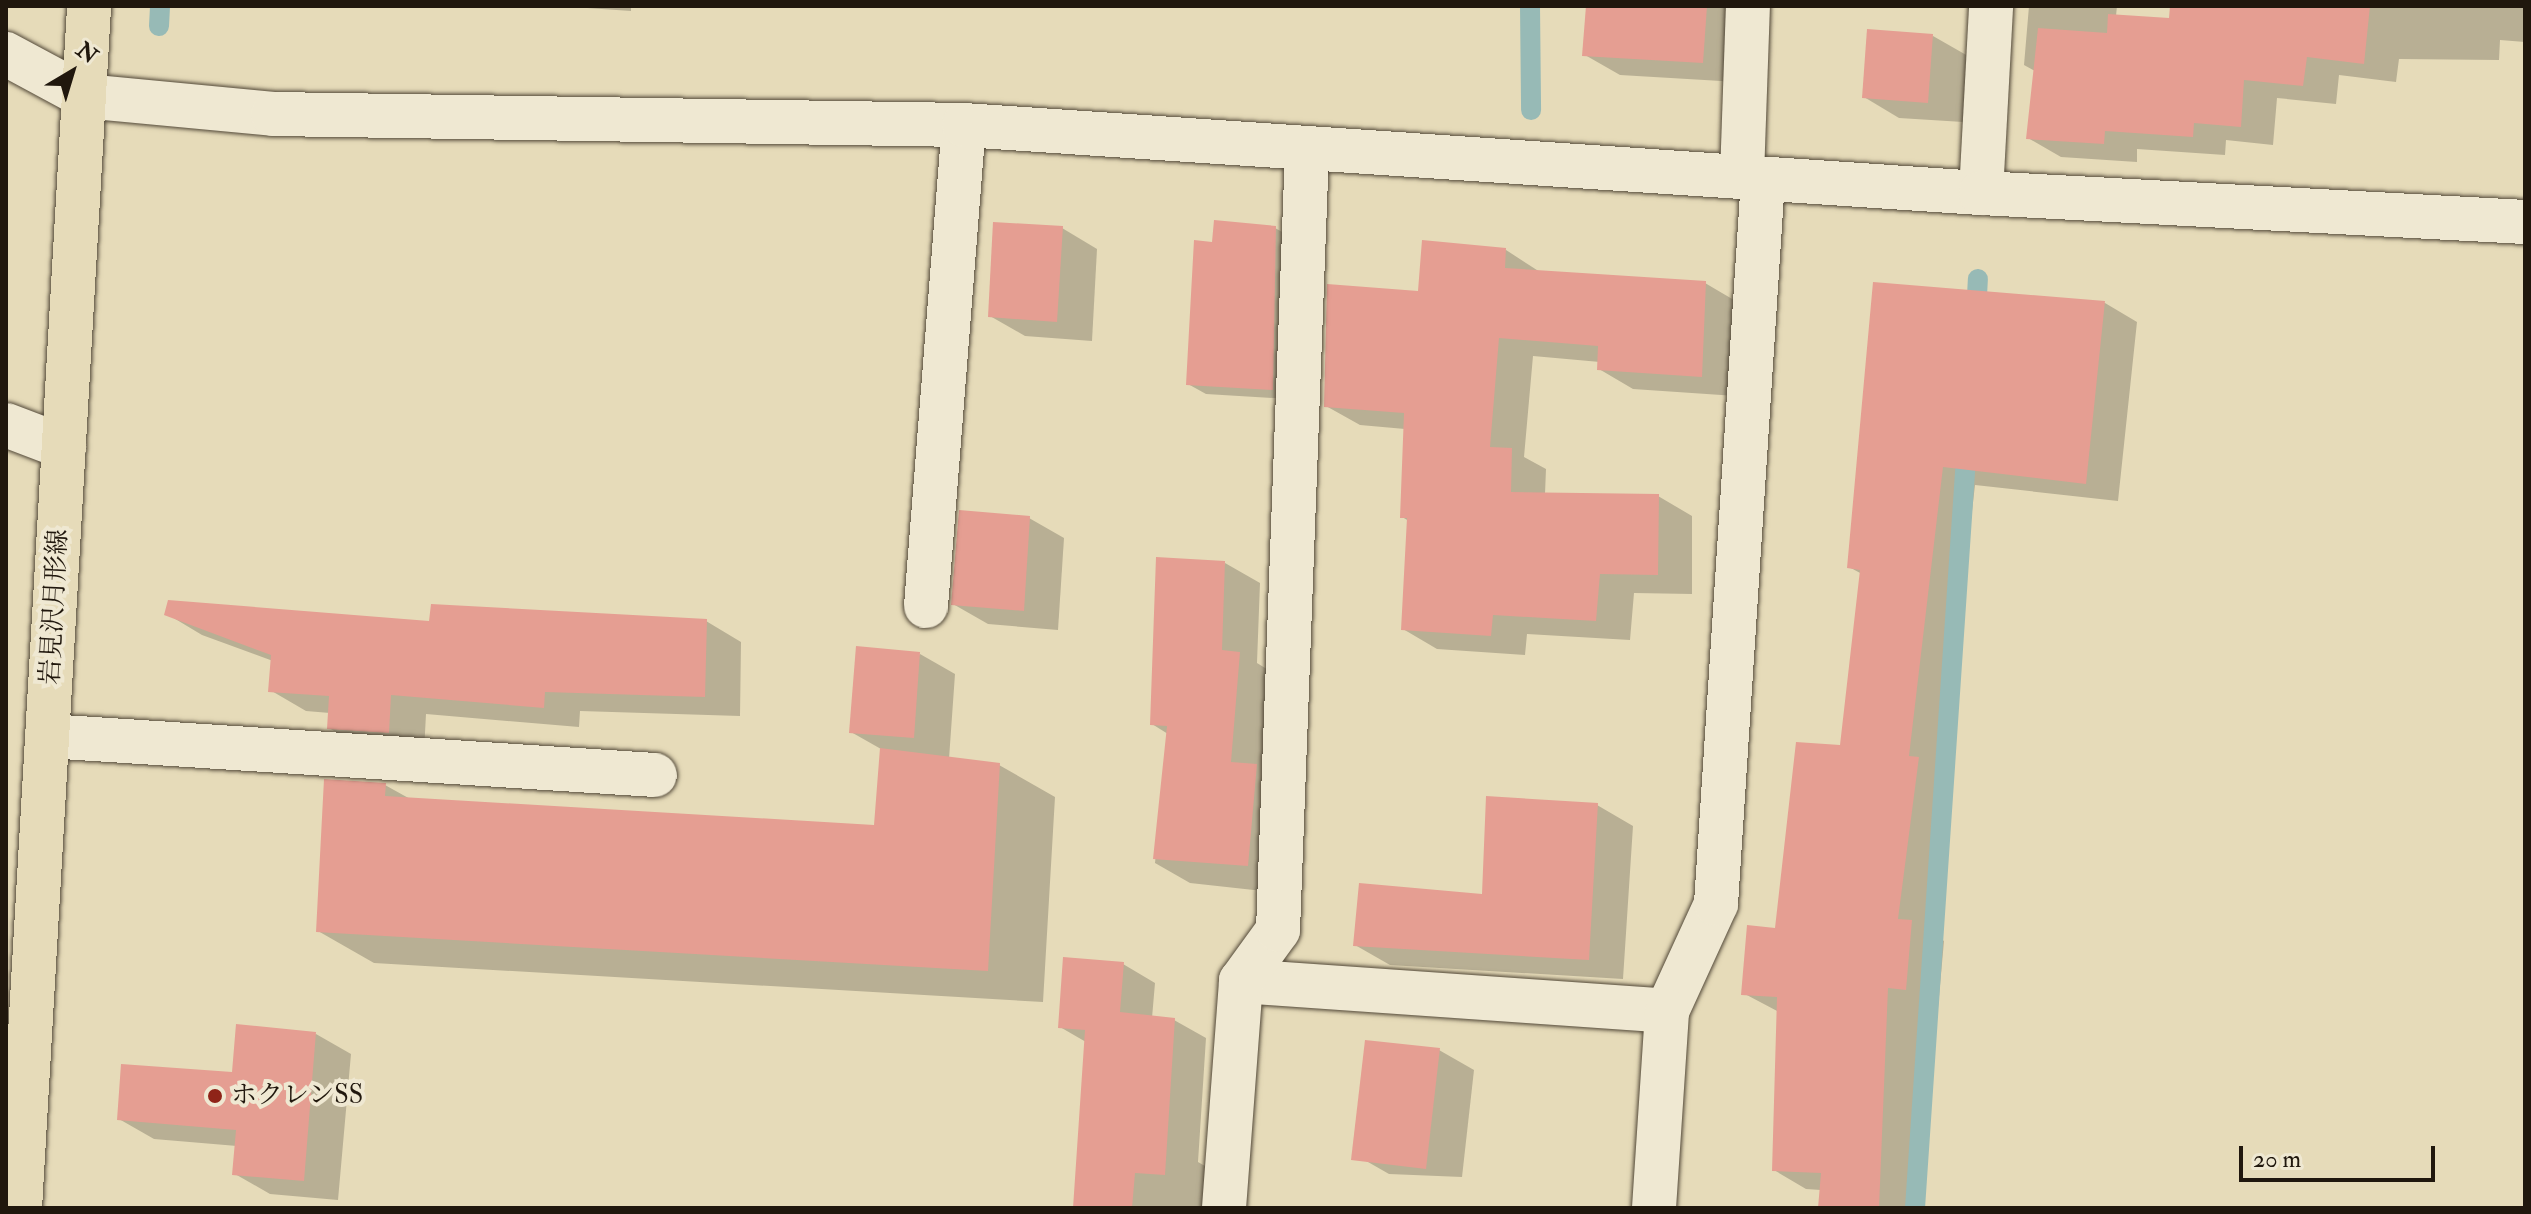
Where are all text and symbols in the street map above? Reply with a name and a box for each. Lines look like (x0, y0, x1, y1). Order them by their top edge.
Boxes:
north arrow (32, 32, 112, 112)
text: N (70, 36, 103, 70)
street label: 岩見沢月形線 (35, 528, 75, 686)
place label: ホクレンSS (231, 1080, 364, 1112)
marker: ホクレンSS (206, 1087, 224, 1105)
scale bar (2243, 1130, 2439, 1180)
text: 20 m (2253, 1144, 2301, 1175)

